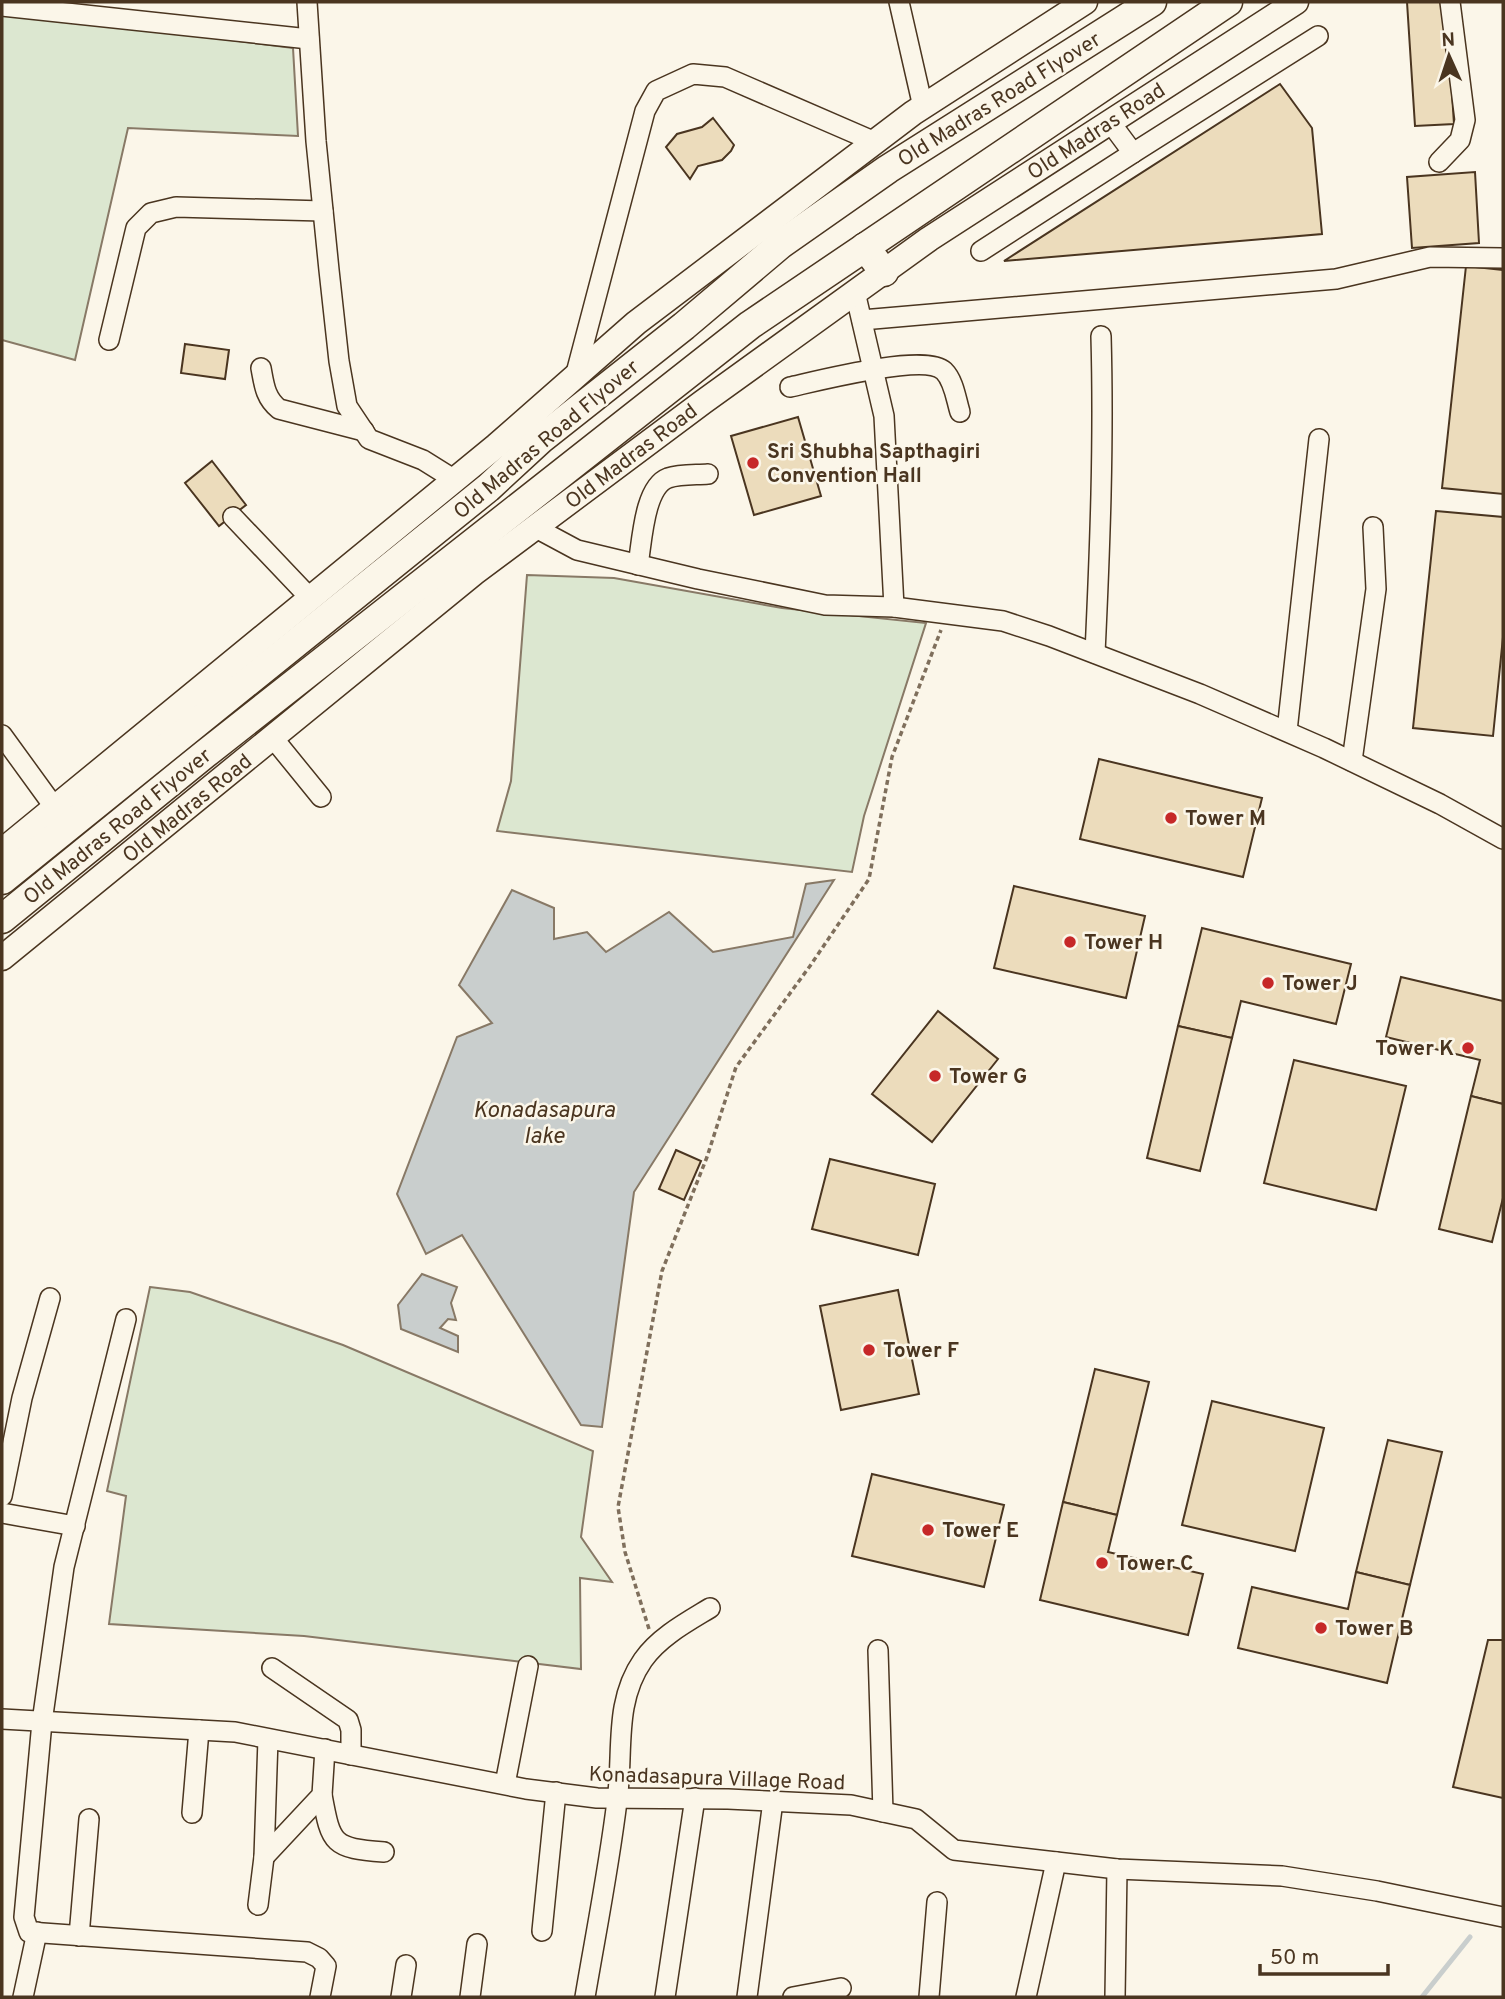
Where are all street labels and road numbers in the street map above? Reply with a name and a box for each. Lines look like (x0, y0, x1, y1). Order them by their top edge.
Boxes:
street label: Old Madras Road Flyover (893, 26, 1105, 172)
street label: Old Madras Road (1022, 77, 1170, 185)
street label: Old Madras Road Flyover (448, 354, 644, 524)
street label: Old Madras Road (560, 398, 702, 514)
street label: Old Madras Road Flyover (18, 743, 218, 911)
street label: Old Madras Road (118, 749, 258, 870)
street label: Konadasapura Village Road (588, 1762, 846, 1797)

